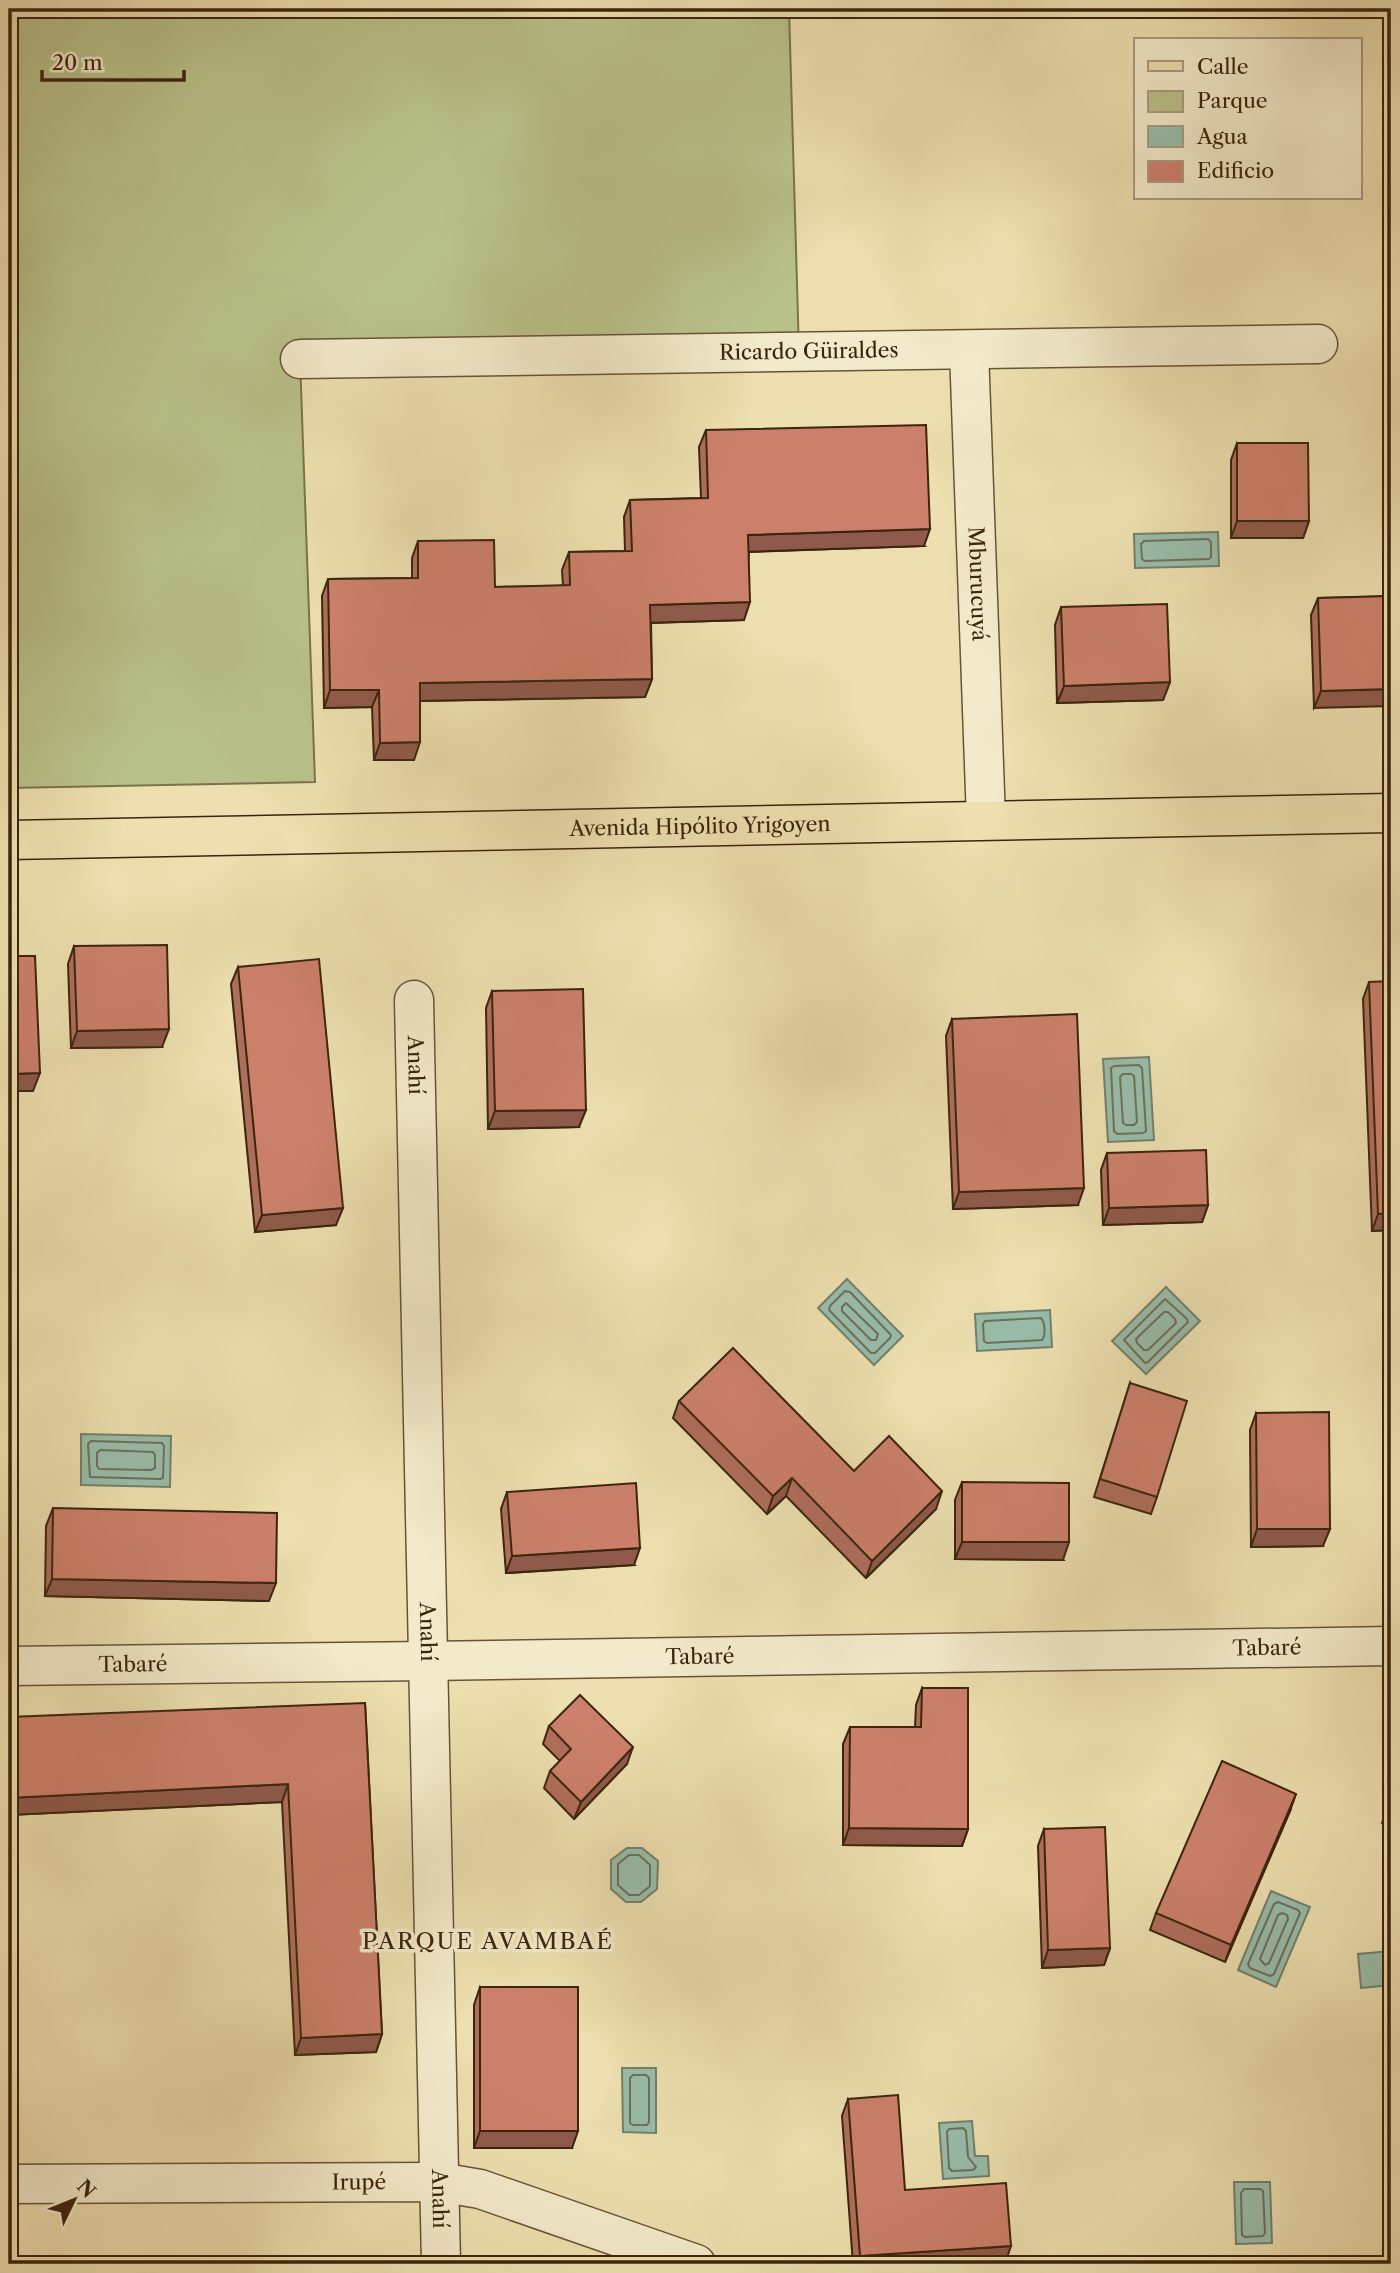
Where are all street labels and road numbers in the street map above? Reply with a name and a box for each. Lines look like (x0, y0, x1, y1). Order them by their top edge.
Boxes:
street label: Ricardo Güiraldes (719, 337, 899, 365)
street label: Mburucuyá (963, 526, 993, 642)
street label: Avenida Hipólito Yrigoyen (568, 811, 831, 841)
street label: Anahí (403, 1034, 429, 1095)
street label: Anahí (415, 1601, 441, 1662)
street label: Tabaré (1232, 1634, 1302, 1660)
street label: Tabaré (665, 1643, 735, 1669)
street label: Tabaré (98, 1651, 168, 1677)
street label: Anahí (427, 2168, 453, 2229)
street label: Irupé (332, 2169, 386, 2194)

